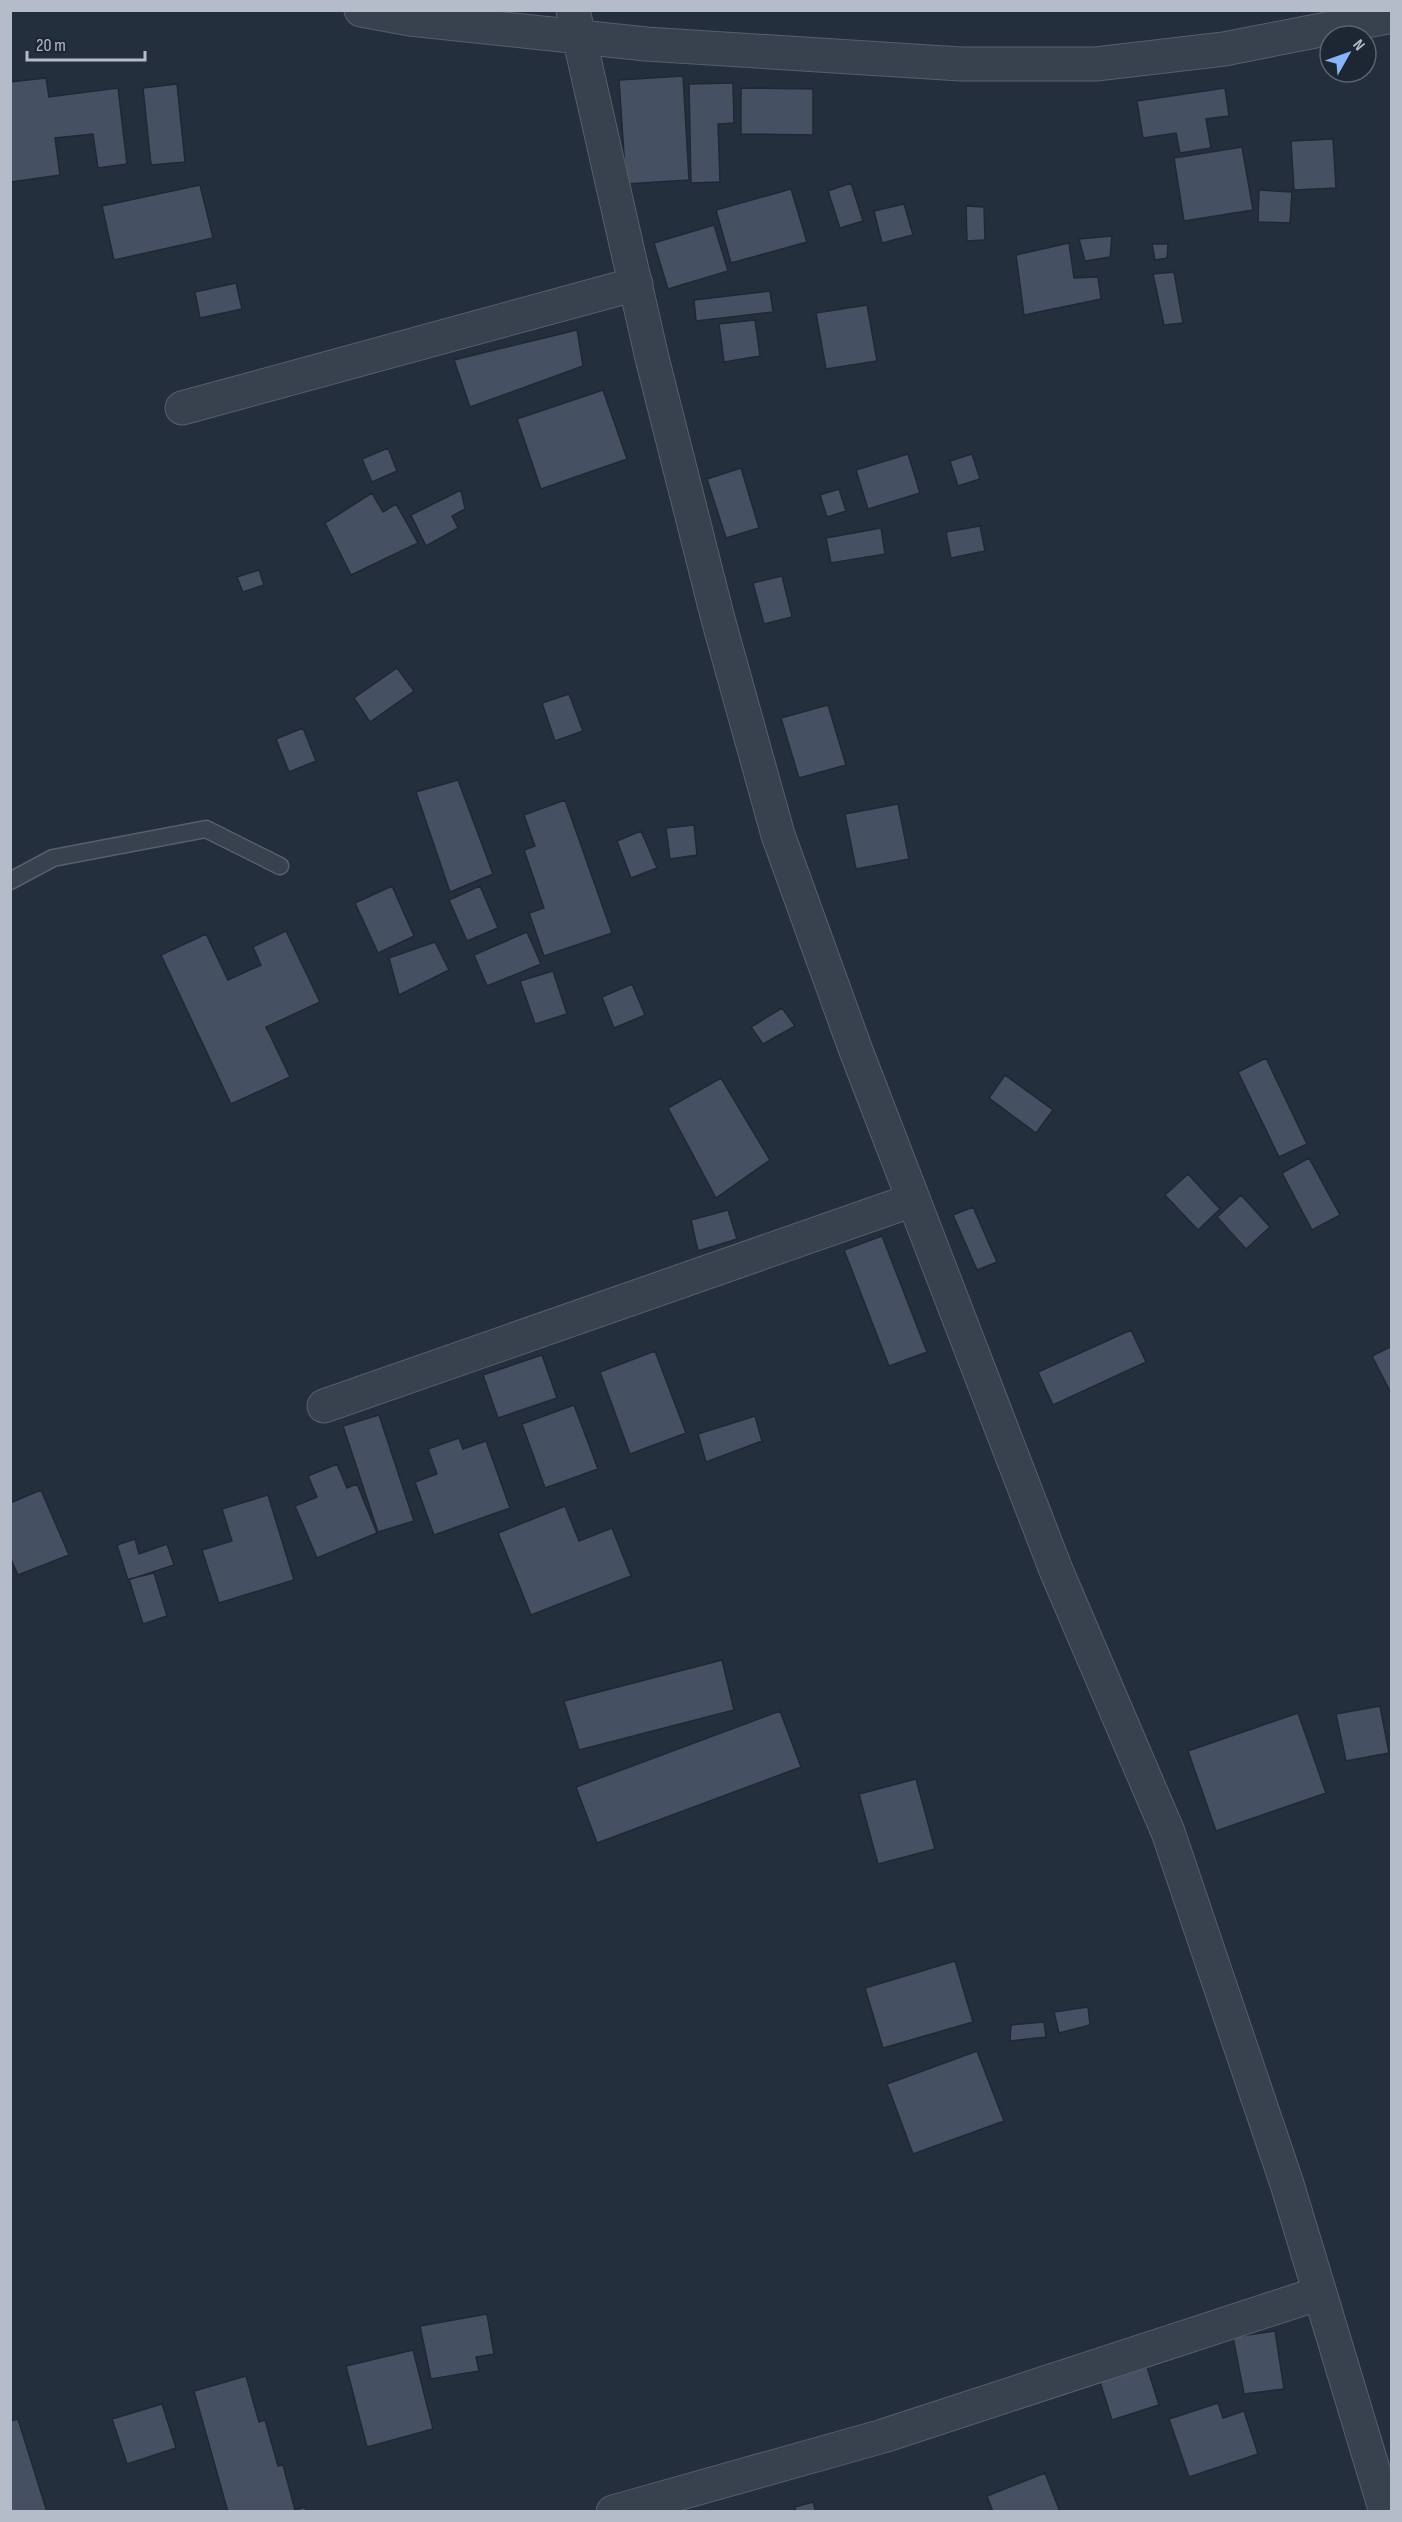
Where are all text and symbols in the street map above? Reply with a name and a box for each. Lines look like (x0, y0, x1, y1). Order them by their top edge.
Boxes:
scale bar (27, 24, 146, 62)
north arrow (1318, 24, 1378, 84)
text: 20 m (36, 35, 66, 56)
text: N (1348, 36, 1368, 55)

